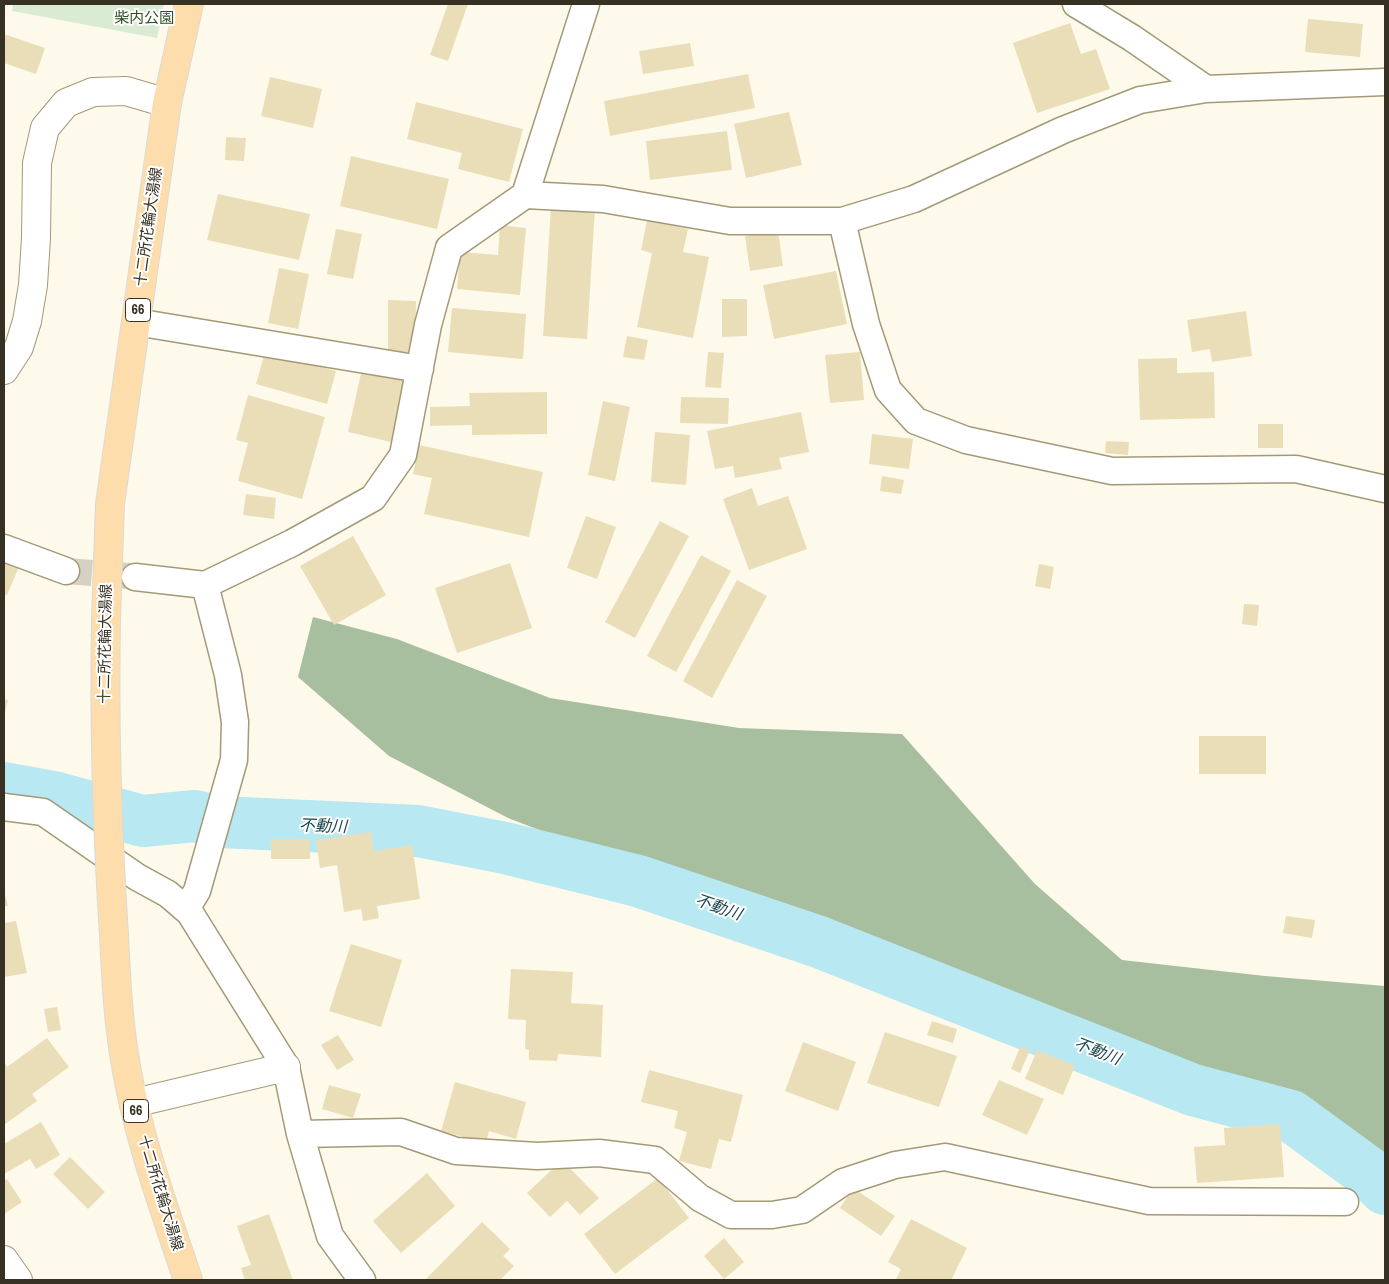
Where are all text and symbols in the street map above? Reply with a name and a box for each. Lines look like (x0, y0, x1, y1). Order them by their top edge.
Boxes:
park label: 柴内公園 (114, 10, 174, 28)
street label: 十二所花輪大湯線 (132, 166, 166, 288)
road number: 66 (126, 298, 150, 322)
street label: 十二所花輪大湯線 (96, 584, 116, 704)
water label: 不動川 (299, 817, 347, 837)
water label: 不動川 (692, 891, 744, 925)
water label: 不動川 (1071, 1034, 1123, 1070)
road number: 66 (124, 1100, 148, 1122)
street label: 十二所花輪大湯線 (134, 1133, 186, 1253)

